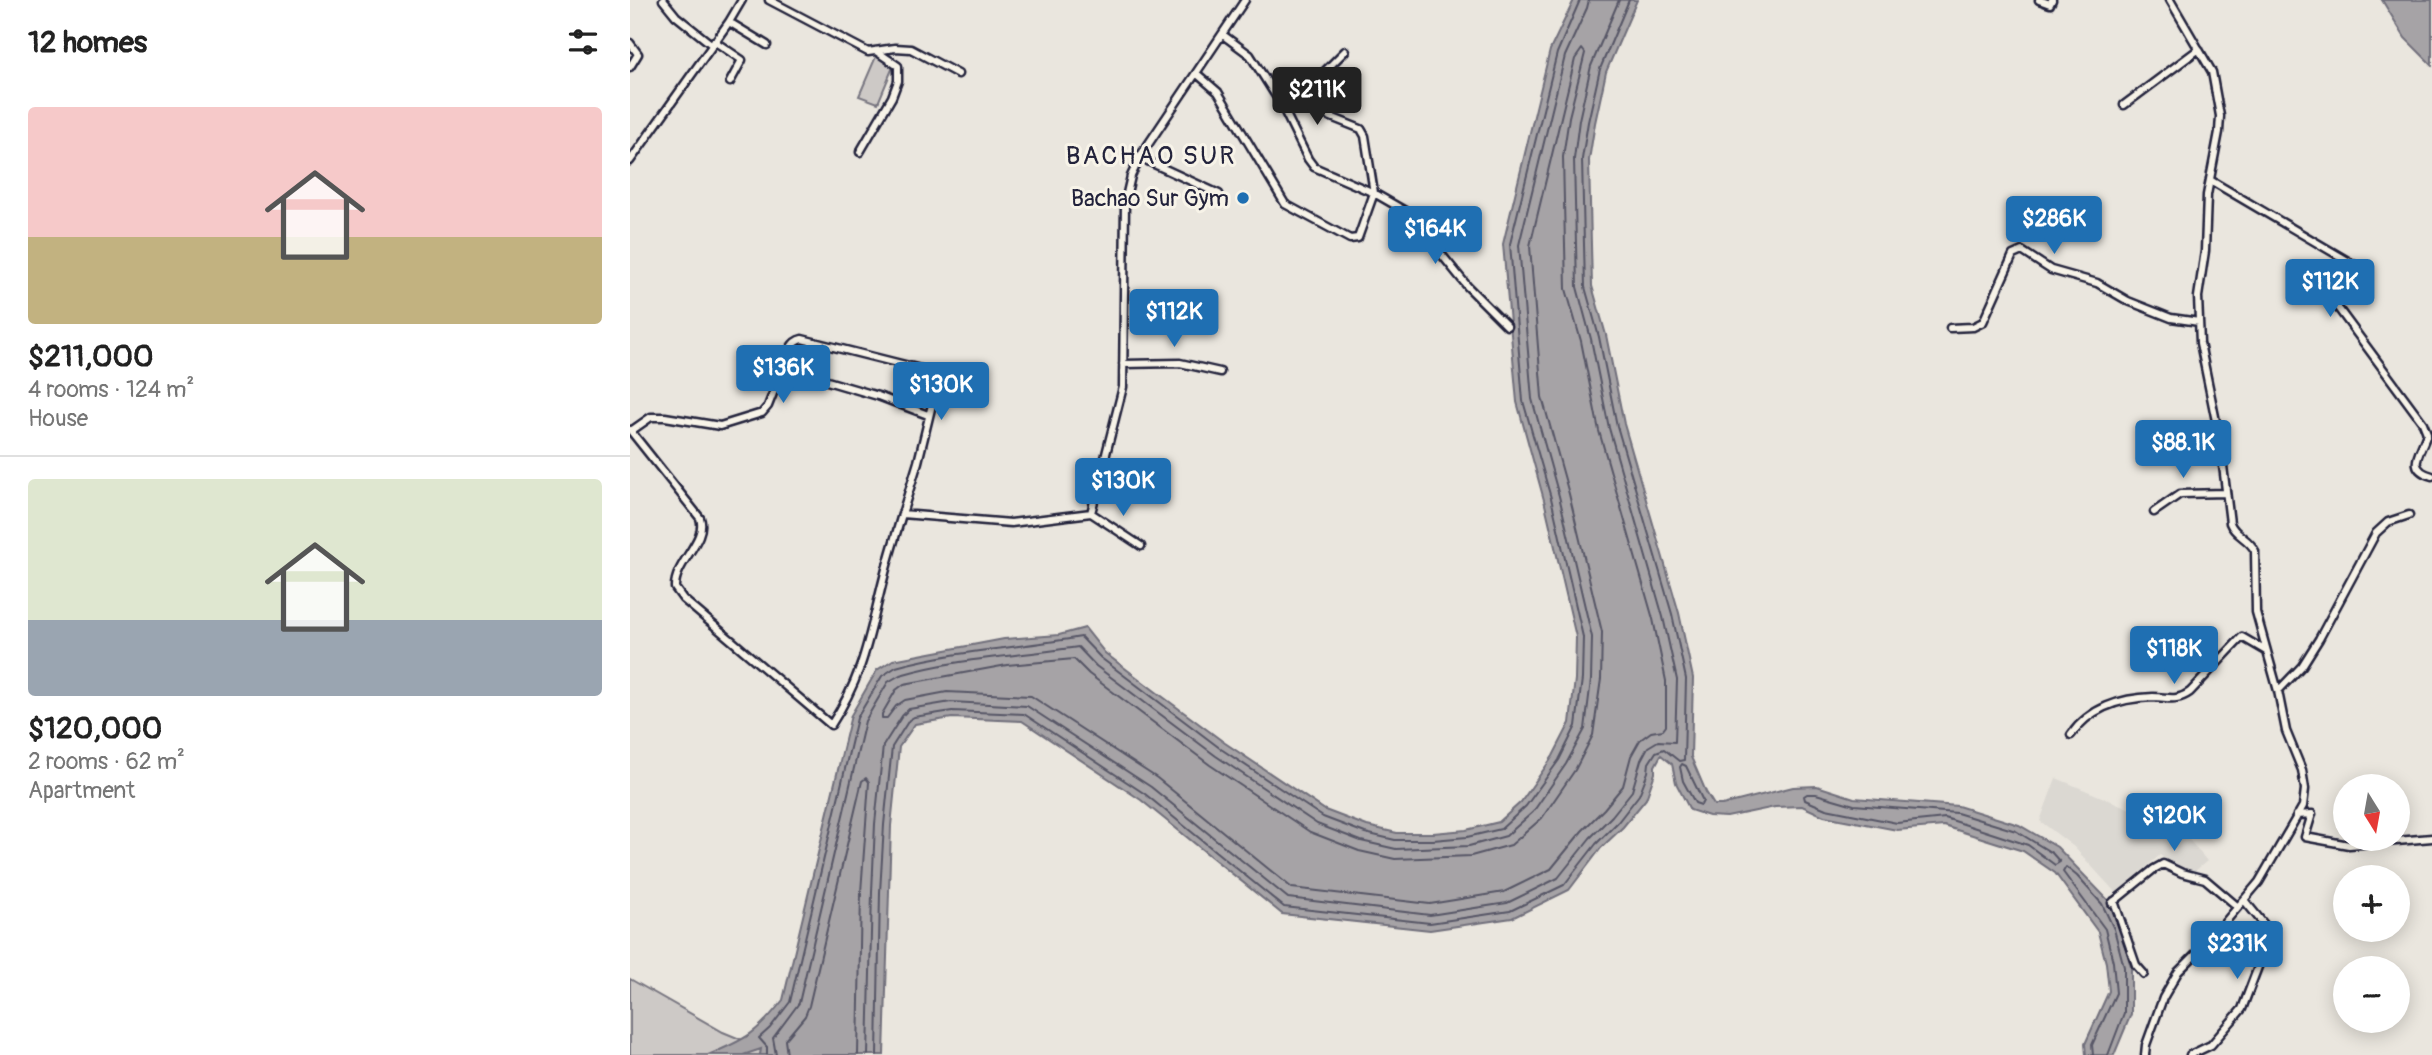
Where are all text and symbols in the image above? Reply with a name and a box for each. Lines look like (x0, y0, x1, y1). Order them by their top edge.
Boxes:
icon: filters (564, 23, 602, 61)
text: 12 homes (28, 24, 147, 61)
pin: $211K (1268, 68, 1366, 127)
text: $211K (1288, 75, 1346, 104)
district label: BACHAO SUR (1066, 140, 1236, 172)
icon: home (252, 152, 378, 278)
place label: Bachao Sur Gym (1071, 184, 1229, 213)
marker: Bachao Sur Gym (1235, 190, 1251, 206)
pin: $286K (2005, 196, 2103, 256)
text: $286K (2022, 204, 2086, 233)
pin: $164K (1386, 206, 1484, 266)
text: $164K (1404, 214, 1466, 243)
pin: $112K (2281, 260, 2379, 319)
text: $112K (2301, 267, 2359, 296)
pin: $112K (1125, 290, 1223, 349)
text: $112K (1145, 297, 1203, 326)
text: $211,000 (28, 338, 154, 375)
pin: $136K (734, 346, 832, 405)
text: $136K (752, 353, 814, 382)
pin: $130K (892, 362, 990, 422)
text: $130K (909, 370, 973, 399)
text: 4 rooms · 124 m² (28, 375, 194, 404)
text: House (28, 404, 88, 433)
pin: $88.1K (2126, 420, 2240, 480)
text: $88.1K (2151, 428, 2215, 457)
pin: $130K (1074, 458, 1172, 518)
text: $130K (1091, 466, 1155, 495)
icon: home (252, 524, 378, 650)
pin: $118K (2125, 626, 2223, 686)
text: $118K (2146, 634, 2202, 663)
text: $120,000 (28, 710, 162, 747)
text: 2 rooms · 62 m² (28, 747, 185, 776)
north arrow (2333, 774, 2410, 850)
map controls (2333, 774, 2410, 1033)
text: Apartment (28, 776, 135, 805)
pin: $120K (2125, 794, 2223, 853)
text: $120K (2142, 801, 2206, 830)
button: + (2333, 865, 2410, 942)
pin: $231K (2188, 922, 2286, 981)
text: $231K (2207, 929, 2267, 958)
button: − (2333, 956, 2410, 1033)

